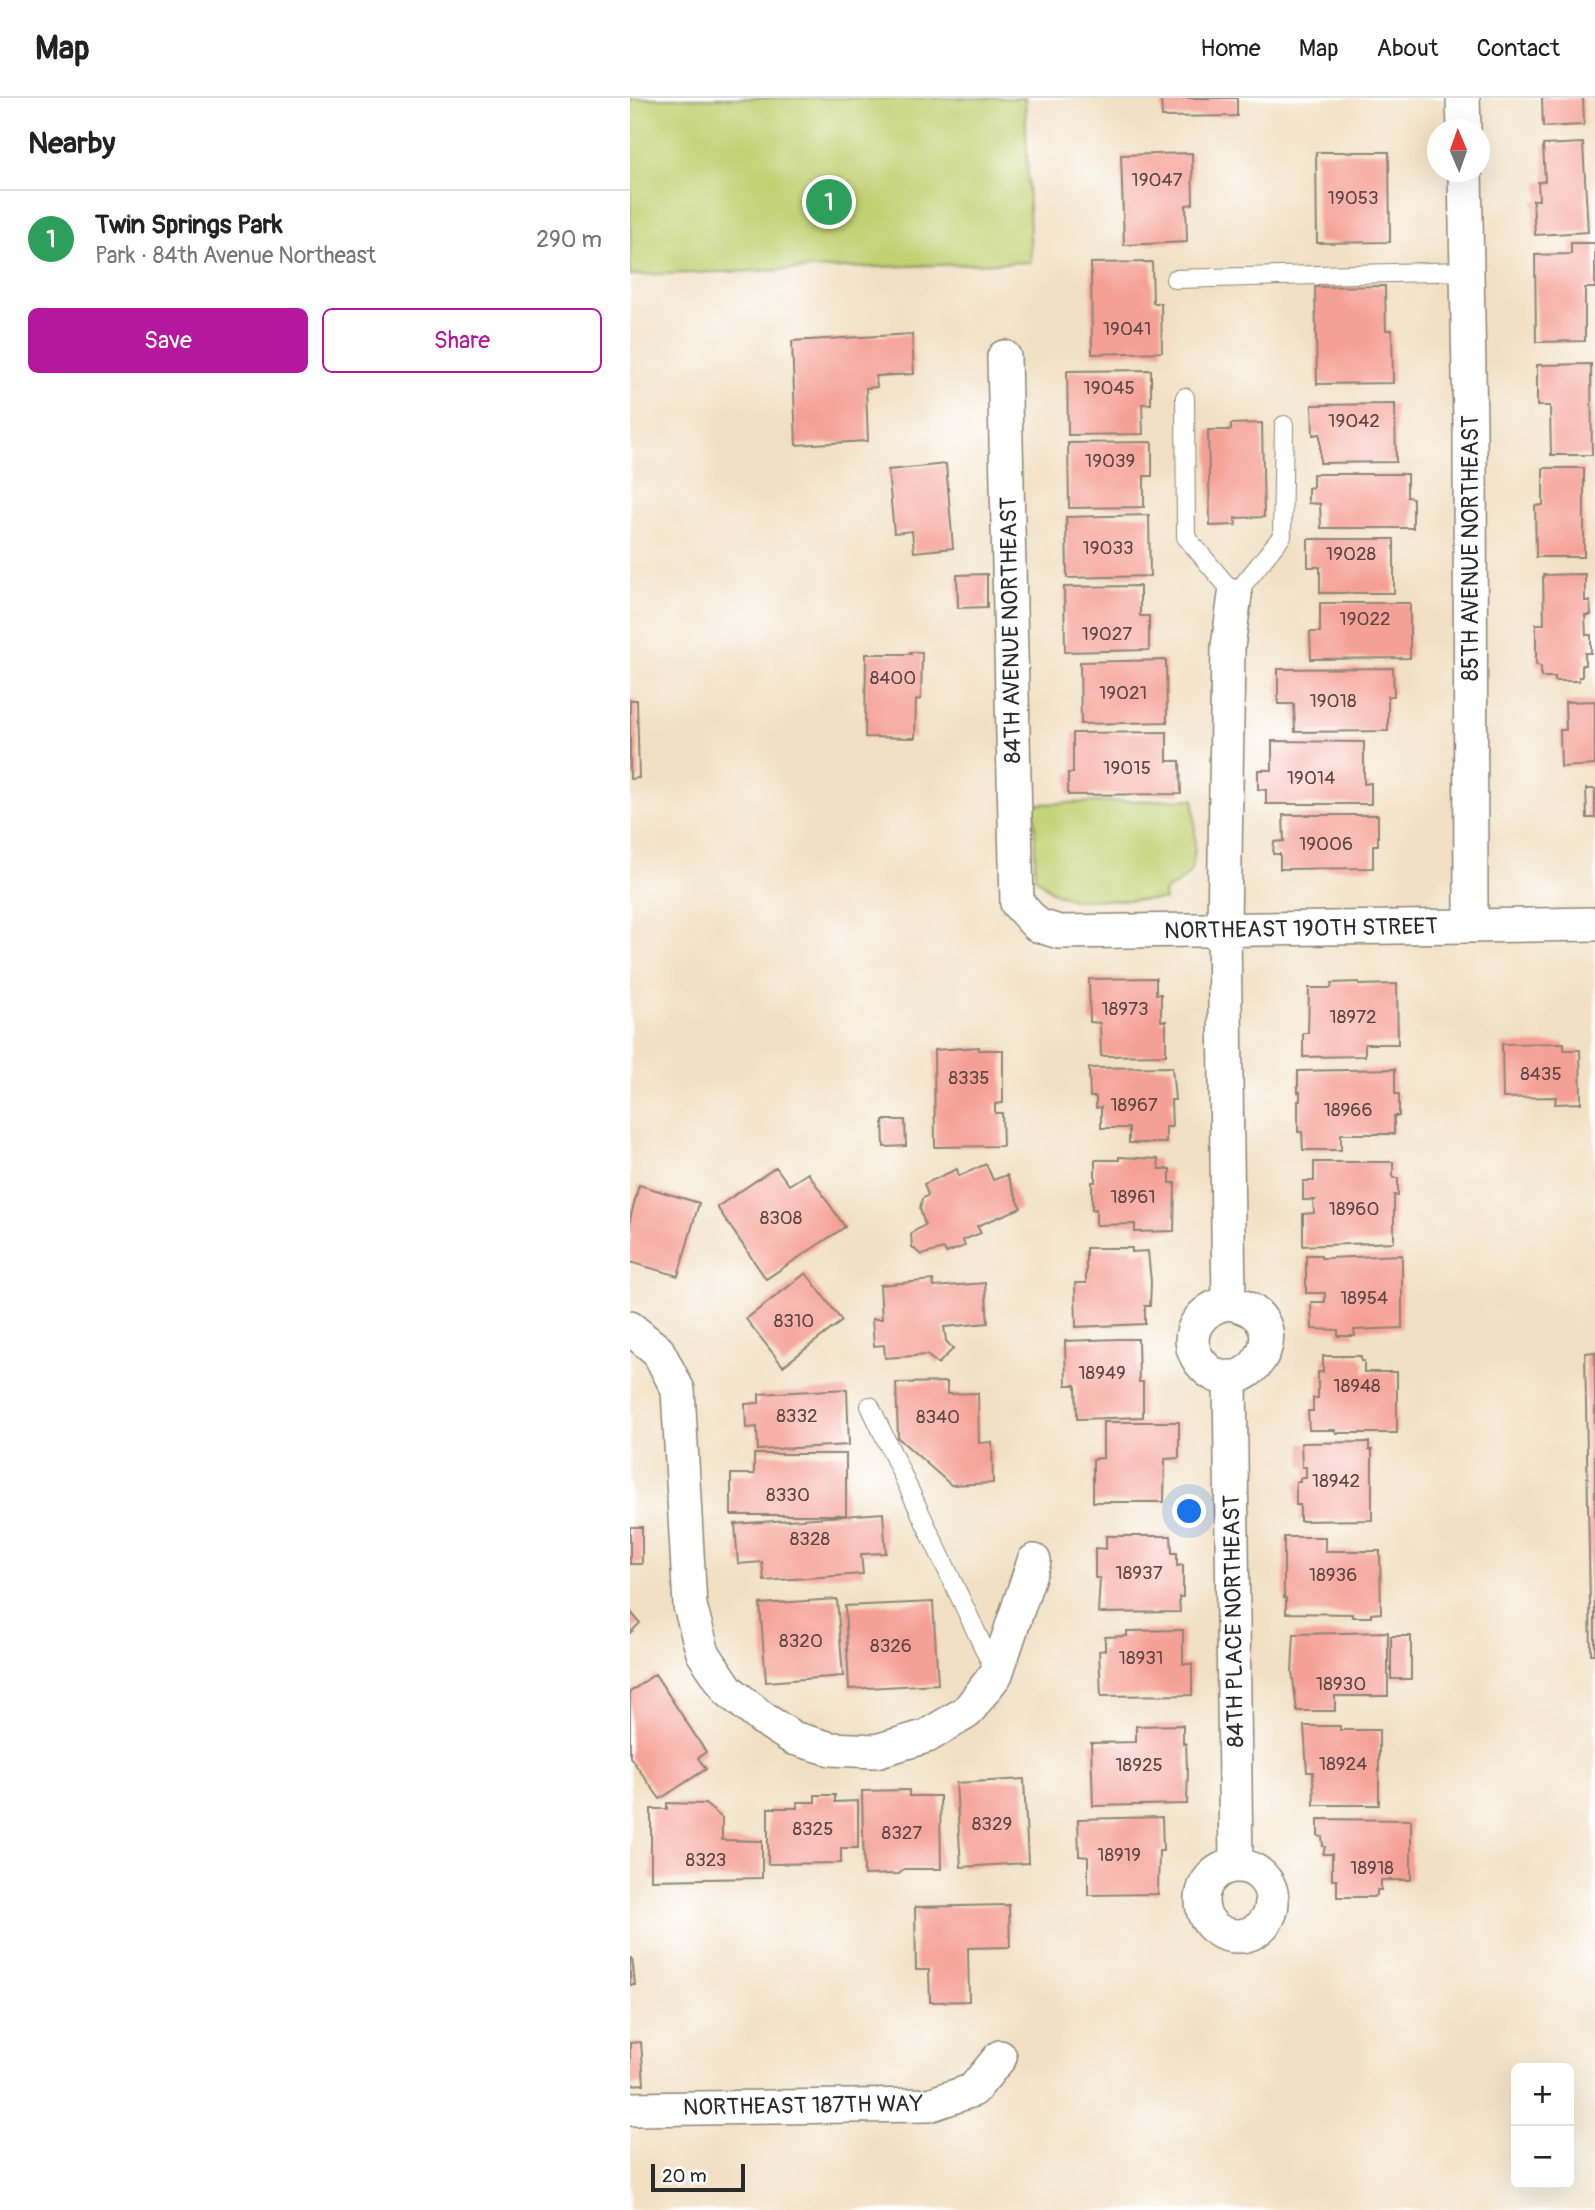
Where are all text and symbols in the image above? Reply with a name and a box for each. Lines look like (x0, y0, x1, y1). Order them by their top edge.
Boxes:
text: Map (35, 28, 90, 69)
text: Home (1200, 34, 1261, 63)
text: Map (1299, 34, 1339, 63)
text: About (1377, 34, 1439, 63)
text: Contact (1477, 34, 1560, 63)
north arrow (1427, 119, 1490, 182)
text: Nearby (28, 125, 115, 162)
house number: 19047 (1131, 168, 1183, 192)
pin: 1 (806, 176, 852, 228)
house number: 19053 (1327, 186, 1379, 210)
text: Twin Springs Park (95, 209, 283, 241)
text: 1 (47, 225, 56, 254)
text: 290 m (536, 225, 602, 254)
text: Park · 84th Avenue Northeast (95, 241, 376, 270)
button: Save (28, 308, 308, 373)
button: Share (322, 308, 602, 373)
house number: 19041 (1103, 317, 1151, 341)
house number: 19045 (1083, 376, 1135, 400)
house number: 19042 (1328, 409, 1380, 433)
street label: 85TH AVENUE NORTHEAST (1456, 415, 1485, 681)
house number: 19039 (1085, 449, 1135, 473)
street label: 84TH AVENUE NORTHEAST (994, 496, 1027, 764)
house number: 19033 (1082, 536, 1134, 560)
house number: 19028 (1326, 542, 1376, 566)
house number: 19022 (1339, 607, 1391, 631)
house number: 19027 (1082, 622, 1132, 646)
house number: 8400 (870, 666, 916, 690)
house number: 19021 (1099, 681, 1147, 705)
house number: 19018 (1309, 689, 1357, 713)
house number: 19015 (1103, 756, 1151, 780)
house number: 19014 (1287, 766, 1335, 790)
house number: 19006 (1299, 832, 1353, 856)
street label: NORTHEAST 190TH STREET (1164, 912, 1438, 945)
house number: 18973 (1101, 997, 1149, 1021)
house number: 18972 (1329, 1005, 1377, 1029)
house number: 8435 (1520, 1062, 1562, 1086)
house number: 8335 (948, 1066, 990, 1090)
house number: 18967 (1110, 1093, 1158, 1117)
house number: 18966 (1324, 1098, 1372, 1122)
house number: 18961 (1110, 1185, 1156, 1209)
house number: 18960 (1329, 1197, 1379, 1221)
house number: 8308 (760, 1206, 802, 1230)
house number: 18954 (1340, 1286, 1388, 1310)
house number: 8310 (774, 1309, 814, 1333)
house number: 18949 (1078, 1361, 1126, 1385)
house number: 18948 (1333, 1374, 1381, 1398)
house number: 8332 (776, 1404, 818, 1428)
house number: 8340 (916, 1405, 960, 1429)
house number: 18942 (1312, 1469, 1360, 1493)
house number: 8330 (766, 1483, 810, 1507)
your location (1172, 1494, 1206, 1528)
street label: 84TH PLACE NORTHEAST (1217, 1494, 1250, 1748)
house number: 8328 (790, 1527, 830, 1551)
house number: 18937 (1115, 1561, 1163, 1585)
house number: 18936 (1309, 1563, 1357, 1587)
house number: 8320 (779, 1629, 823, 1653)
house number: 8326 (870, 1634, 912, 1658)
house number: 18931 (1119, 1646, 1163, 1670)
house number: 18930 (1316, 1672, 1366, 1696)
house number: 18924 (1319, 1752, 1367, 1776)
house number: 18925 (1115, 1753, 1163, 1777)
house number: 8329 (972, 1812, 1012, 1836)
house number: 8325 (792, 1817, 834, 1841)
house number: 8327 (882, 1821, 922, 1845)
house number: 18919 (1097, 1843, 1141, 1867)
house number: 8323 (686, 1848, 726, 1872)
house number: 18918 (1350, 1856, 1394, 1880)
map controls (1511, 2063, 1574, 2189)
button: + (1511, 2063, 1574, 2126)
street label: NORTHEAST 187TH WAY (683, 2089, 923, 2122)
button: − (1511, 2126, 1574, 2189)
scale bar (651, 2161, 746, 2193)
text: 20 m (662, 2164, 707, 2188)

